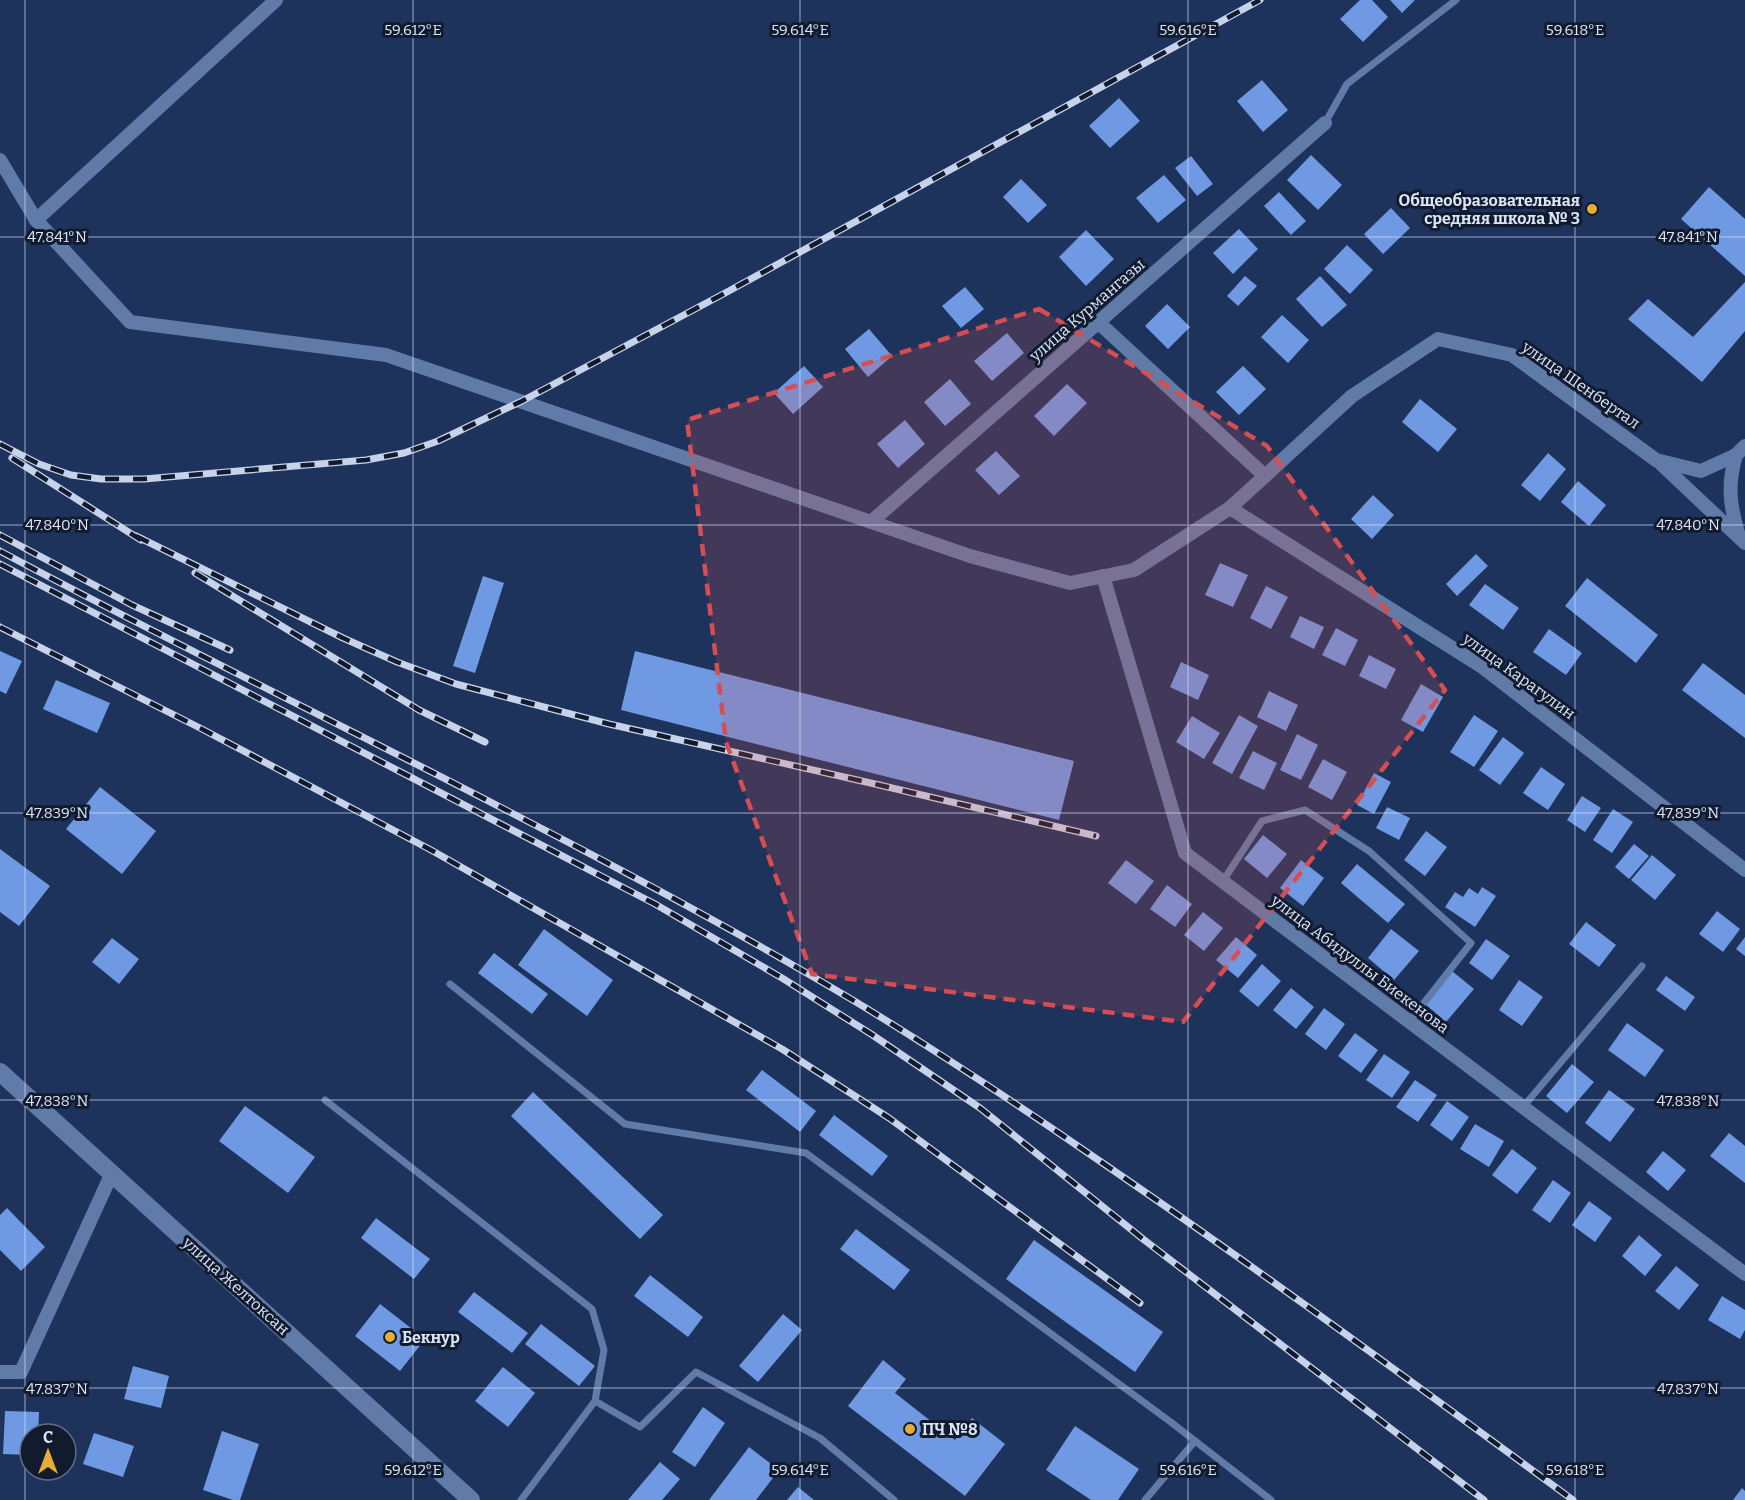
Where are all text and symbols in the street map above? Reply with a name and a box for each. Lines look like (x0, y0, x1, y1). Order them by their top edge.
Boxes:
text: 59.612°E (384, 21, 442, 39)
text: 59.614°E (771, 21, 829, 39)
text: 59.616°E (1159, 21, 1217, 39)
text: 59.618°E (1546, 21, 1604, 39)
place label: Общеобразовательная средняя школа № 3 (1398, 191, 1580, 228)
marker: Общеобразовательная средняя школа № 3 (1585, 202, 1599, 216)
text: 47.841°N (27, 228, 87, 246)
text: 47.841°N (1658, 228, 1718, 246)
street label: улица Курмангазы (1025, 255, 1149, 366)
street label: улица Шенбертал (1518, 337, 1644, 433)
text: 47.840°N (25, 516, 89, 534)
text: 47.840°N (1656, 516, 1720, 534)
street label: улица Карагулин (1458, 628, 1579, 723)
text: 47.839°N (26, 804, 88, 822)
text: 47.839°N (1657, 804, 1719, 822)
street label: улица Абидуллы Биекенова (1266, 890, 1453, 1037)
text: 47.838°N (26, 1092, 89, 1110)
text: 47.838°N (1657, 1092, 1720, 1110)
street label: улица Желтоксан (178, 1232, 293, 1339)
place label: Бекнур (402, 1328, 460, 1347)
marker: Бекнур (383, 1330, 397, 1344)
text: 47.837°N (26, 1380, 88, 1398)
text: 47.837°N (1657, 1380, 1719, 1398)
place label: ПЧ №8 (922, 1420, 978, 1439)
north arrow (18, 1422, 78, 1482)
marker: ПЧ №8 (903, 1422, 917, 1436)
text: С (43, 1428, 53, 1447)
text: 59.612°E (384, 1461, 442, 1479)
text: 59.614°E (771, 1461, 829, 1479)
text: 59.616°E (1159, 1461, 1217, 1479)
text: 59.618°E (1546, 1461, 1604, 1479)

